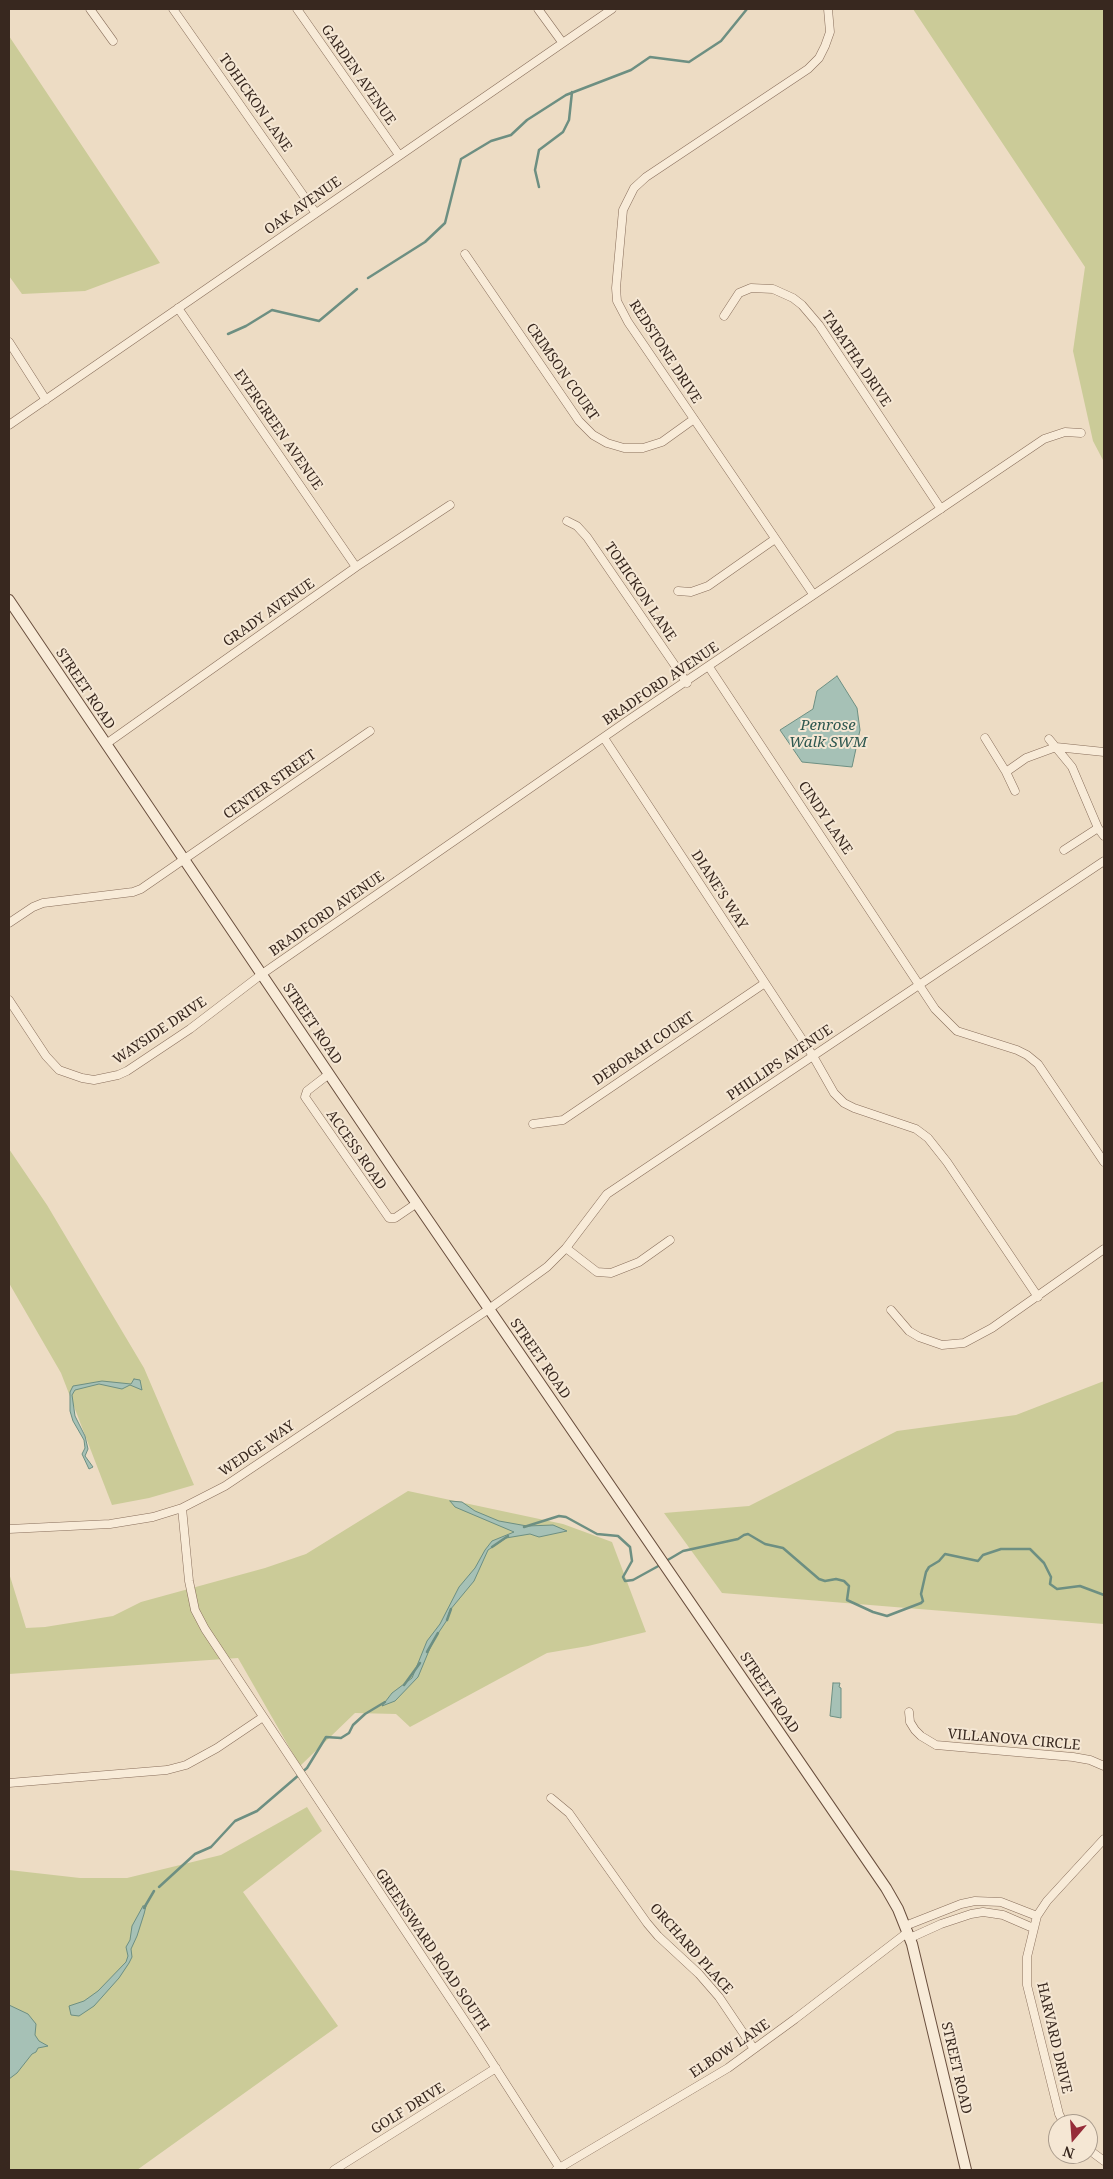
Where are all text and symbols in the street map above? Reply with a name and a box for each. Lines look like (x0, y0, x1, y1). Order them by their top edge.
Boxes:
street label: GARDEN AVENUE (317, 22, 399, 128)
street label: TOHICKON LANE (215, 51, 295, 155)
street label: OAK AVENUE (261, 173, 345, 239)
street label: REDSTONE DRIVE (625, 297, 705, 407)
street label: TABATHA DRIVE (818, 308, 894, 410)
street label: CRIMSON COURT (522, 320, 602, 424)
street label: EVERGREEN AVENUE (230, 367, 326, 493)
street label: TOHICKON LANE (601, 539, 679, 645)
street label: GRADY AVENUE (220, 575, 318, 651)
street label: BRADFORD AVENUE (600, 639, 722, 729)
street label: STREET ROAD (52, 645, 118, 733)
water label: Penrose Walk SWM (789, 717, 867, 752)
street label: CENTER STREET (220, 747, 320, 823)
street label: CINDY LANE (794, 778, 856, 858)
street label: DIANE'S WAY (687, 848, 751, 932)
street label: BRADFORD AVENUE (266, 868, 388, 960)
street label: STREET ROAD (279, 980, 345, 1068)
street label: WAYSIDE DRIVE (110, 994, 210, 1068)
street label: DEBORAH COURT (590, 1009, 698, 1089)
street label: PHILLIPS AVENUE (724, 1022, 836, 1104)
street label: ACCESS ROAD (322, 1107, 390, 1193)
street label: STREET ROAD (506, 1316, 574, 1402)
street label: WEDGE WAY (216, 1418, 298, 1480)
street label: STREET ROAD (736, 1649, 802, 1737)
street label: VILLANOVA CIRCLE (947, 1726, 1081, 1754)
street label: GREENSWARD ROAD SOUTH (371, 1866, 493, 2034)
street label: ORCHARD PLACE (646, 1900, 736, 1998)
street label: HARVARD DRIVE (1033, 1981, 1075, 2095)
street label: ELBOW LANE (687, 2016, 773, 2082)
street label: STREET ROAD (937, 2020, 975, 2116)
street label: GOLF DRIVE (368, 2080, 448, 2138)
north arrow (1048, 2114, 1098, 2164)
text: N (1060, 2142, 1077, 2164)

